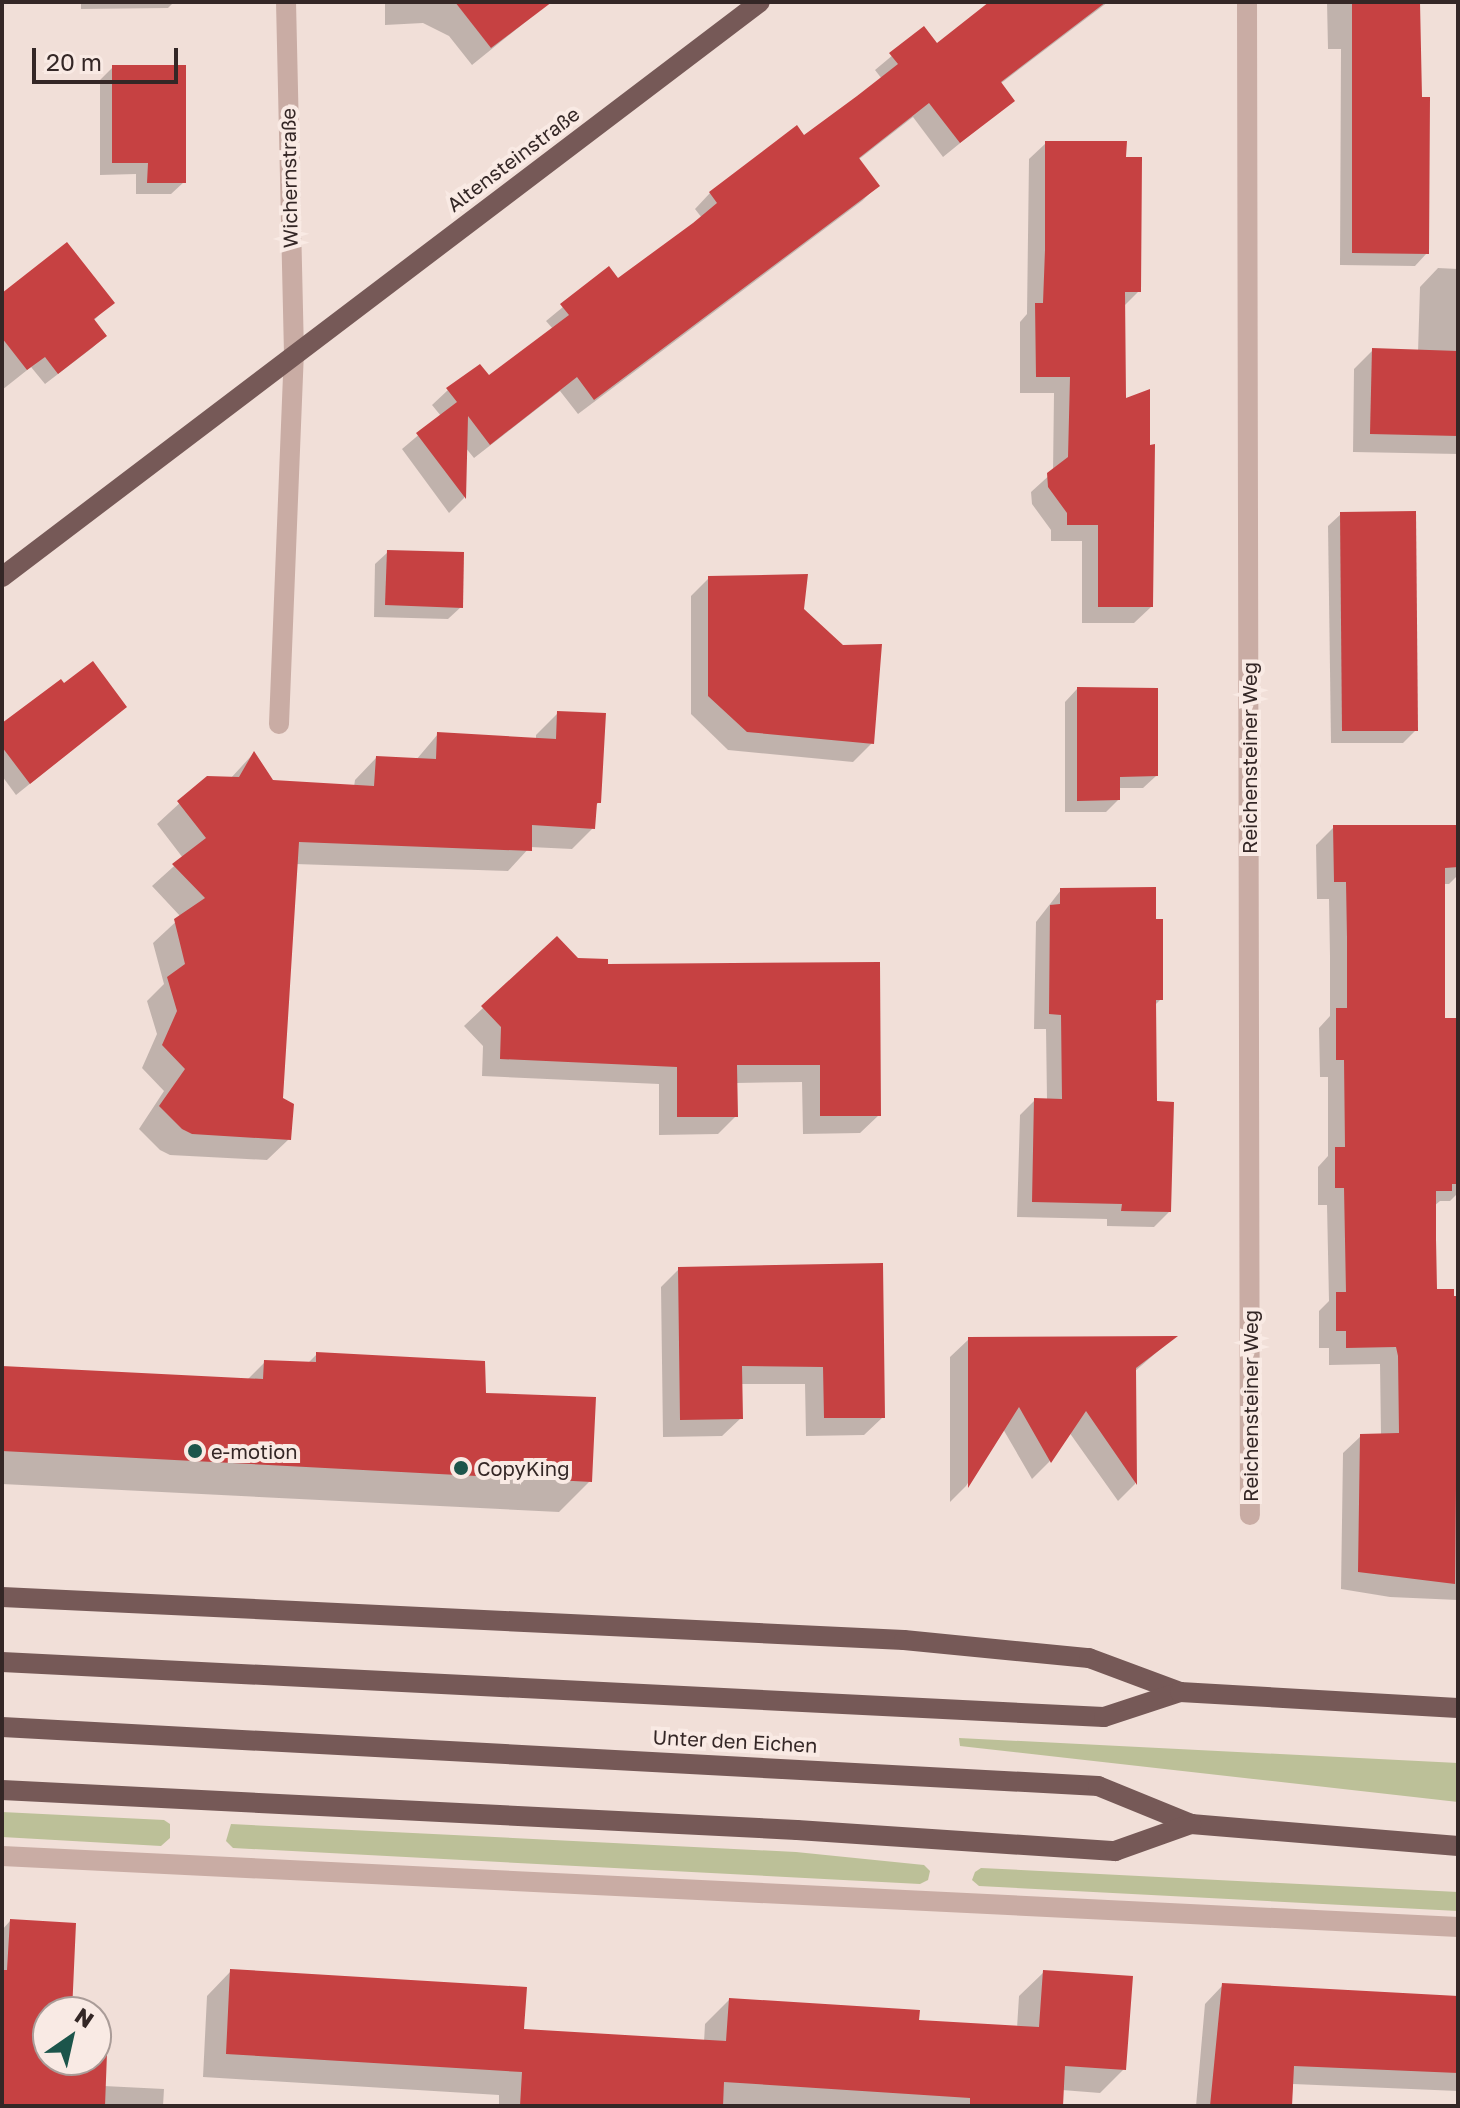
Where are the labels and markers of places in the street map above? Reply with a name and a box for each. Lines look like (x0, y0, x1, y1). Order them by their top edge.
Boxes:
place label: e-motion (211, 1439, 298, 1463)
marker: e-motion (186, 1442, 204, 1460)
place label: CopyKing (477, 1456, 569, 1480)
marker: CopyKing (452, 1459, 470, 1477)

